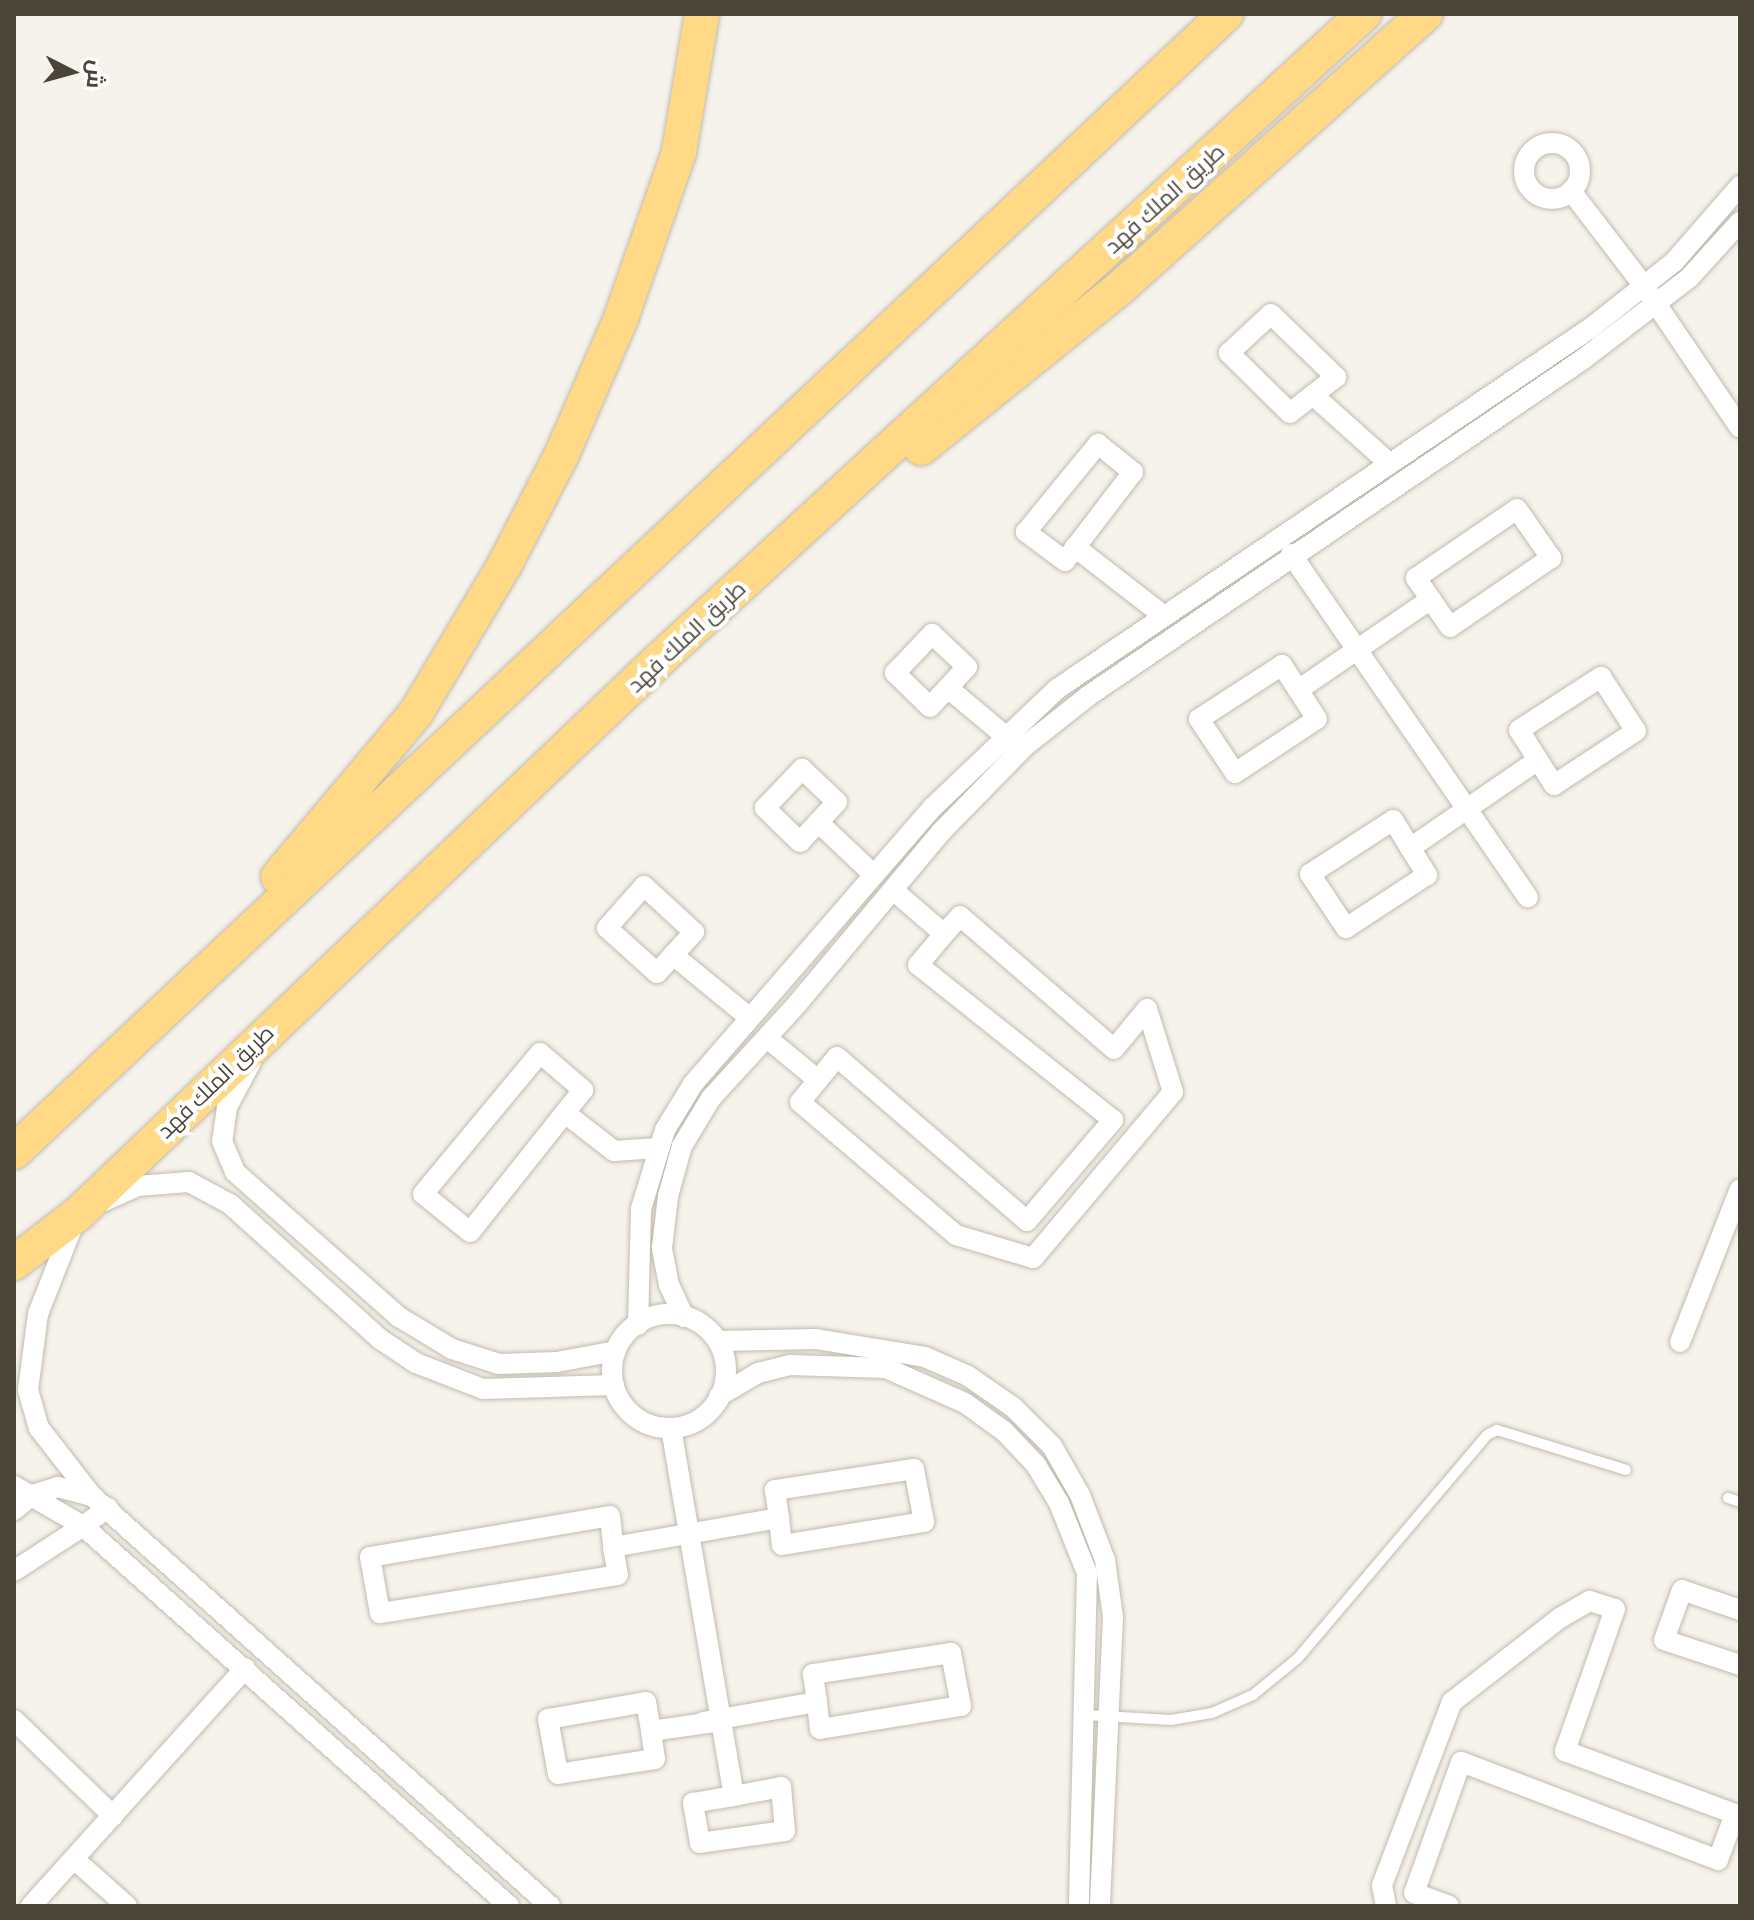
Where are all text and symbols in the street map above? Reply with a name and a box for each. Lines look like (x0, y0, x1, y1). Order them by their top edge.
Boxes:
north arrow (32, 32, 112, 112)
text: ش (82, 59, 110, 90)
street label: طريق الملك فهد (1099, 137, 1229, 259)
street label: طريق الملك فهد (622, 575, 750, 697)
street label: طريق الملك فهد (151, 1019, 279, 1143)

